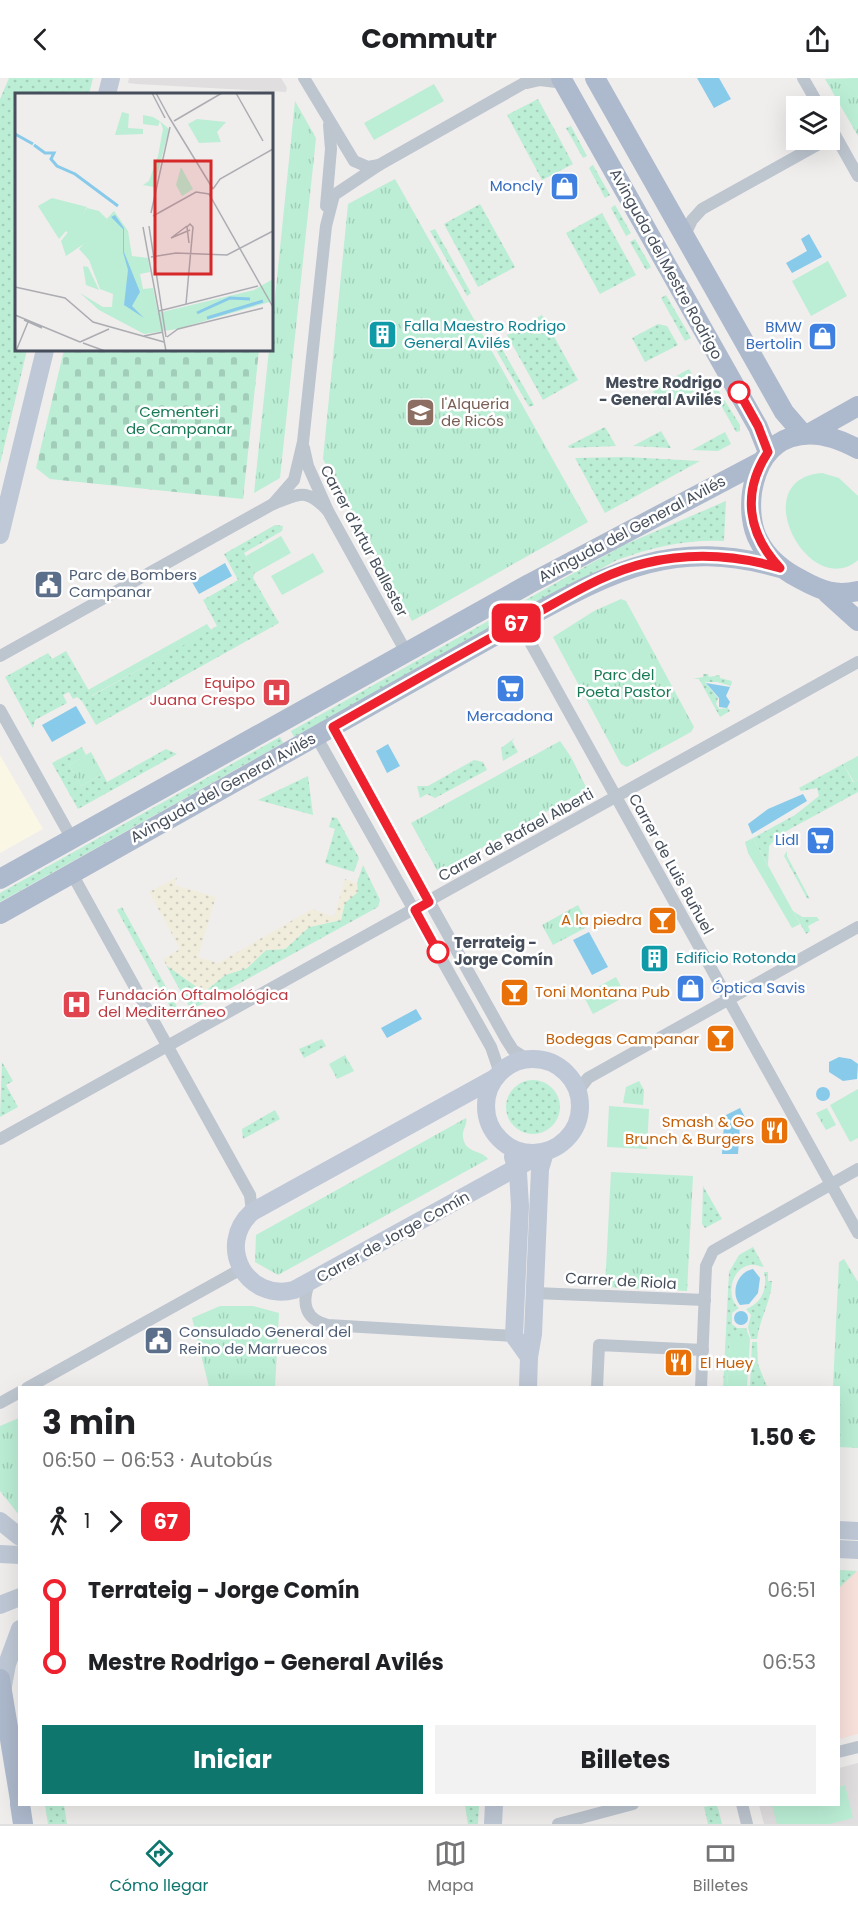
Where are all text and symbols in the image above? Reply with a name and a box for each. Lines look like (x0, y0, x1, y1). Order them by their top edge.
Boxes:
text: Commutr (361, 20, 497, 57)
icon: back (24, 23, 57, 56)
icon: share (801, 23, 834, 56)
inset map (15, 93, 273, 351)
map controls (786, 96, 840, 150)
button: layers (786, 96, 840, 150)
street label: Avinguda del Mestre Rodrigo (605, 165, 728, 363)
shop icon: Moncly (548, 170, 580, 202)
place label: Moncly (490, 175, 544, 196)
place label: Falla Maestro Rodrigo General Avilés (404, 315, 566, 353)
place label: BMW Bertolin (746, 316, 802, 354)
building icon: Falla Maestro Rodrigo General Avilés (367, 319, 399, 351)
shop icon: BMW Bertolin (807, 320, 839, 352)
place label: Mestre Rodrigo - General Avilés (599, 372, 722, 410)
marker: Mestre Rodrigo - General Avilés (728, 381, 750, 403)
place label: l'Alqueria de Ricós (441, 393, 509, 431)
school or university icon: l'Alqueria de Ricós (404, 397, 436, 429)
park label: Cementeri de Campanar (126, 401, 233, 439)
street label: Carrer d'Artur Ballester (316, 461, 414, 621)
street label: Avinguda del General Avilés (534, 470, 729, 587)
place label: Parc de Bombers Campanar (69, 564, 197, 602)
public building icon: Parc de Bombers Campanar (32, 568, 64, 600)
line badge: 67 (489, 604, 543, 642)
text: 67 (504, 609, 528, 638)
park label: Parc del Poeta Pastor (577, 664, 672, 702)
place label: Equipo Juana Crespo (150, 672, 255, 710)
supermarket icon: Mercadona (494, 673, 526, 705)
hospital icon: Equipo Juana Crespo (260, 676, 292, 708)
place label: Mercadona (467, 705, 553, 726)
street label: Avinguda del General Avilés (126, 728, 320, 847)
street label: Carrer de Rafael Alberti (434, 783, 597, 886)
street label: Carrer de Luis Buñuel (624, 790, 719, 938)
supermarket icon: Lidl (804, 824, 836, 856)
place label: Lidl (775, 829, 799, 850)
bar icon: A la piedra (647, 904, 679, 936)
place label: A la piedra (561, 909, 642, 930)
place label: Terrateig - Jorge Comín (454, 932, 553, 970)
marker: Terrateig - Jorge Comín (427, 941, 449, 963)
building icon: Edificio Rotonda (639, 942, 671, 974)
place label: Edificio Rotonda (676, 947, 796, 968)
shop icon: Óptica Savis (675, 972, 707, 1004)
bar icon: Toni Montana Pub (498, 976, 530, 1008)
place label: Óptica Savis (712, 977, 805, 998)
place label: Toni Montana Pub (535, 981, 670, 1002)
place label: Fundación Oftalmológica del Mediterráneo (98, 984, 288, 1022)
hospital icon: Fundación Oftalmológica del Mediterráneo (61, 988, 93, 1020)
bar icon: Bodegas Campanar (704, 1023, 736, 1055)
place label: Bodegas Campanar (546, 1028, 699, 1049)
place label: Smash & Go Brunch & Burgers (625, 1111, 754, 1149)
restaurant icon: Smash & Go Brunch & Burgers (759, 1115, 791, 1147)
street label: Carrer de Jorge Comín (313, 1186, 473, 1287)
street label: Carrer de Riola (565, 1267, 677, 1294)
place label: Consulado General del Reino de Marruecos (179, 1321, 351, 1359)
public building icon: Consulado General del Reino de Marruecos (142, 1325, 174, 1357)
restaurant icon: El Huey (663, 1347, 695, 1379)
place label: El Huey (700, 1352, 754, 1373)
text: 3 min (42, 1399, 136, 1446)
text: 1.50 € (751, 1422, 816, 1453)
text: 06:50 – 06:53 · Autobús (42, 1446, 273, 1474)
icon: walk (42, 1505, 75, 1538)
icon: forward (99, 1505, 132, 1538)
text: 1 (84, 1507, 90, 1535)
text: 67 (153, 1507, 178, 1536)
text: Terrateig - Jorge Comín (88, 1575, 360, 1606)
text: 06:51 (768, 1576, 816, 1604)
text: Mestre Rodrigo - General Avilés (88, 1647, 444, 1678)
text: 06:53 (762, 1648, 816, 1676)
button: Iniciar (42, 1725, 423, 1794)
button: Billetes (435, 1725, 816, 1794)
tab: Cómo llegar (110, 1837, 209, 1898)
tab: Mapa (428, 1837, 474, 1898)
tab: Billetes (693, 1837, 748, 1898)

